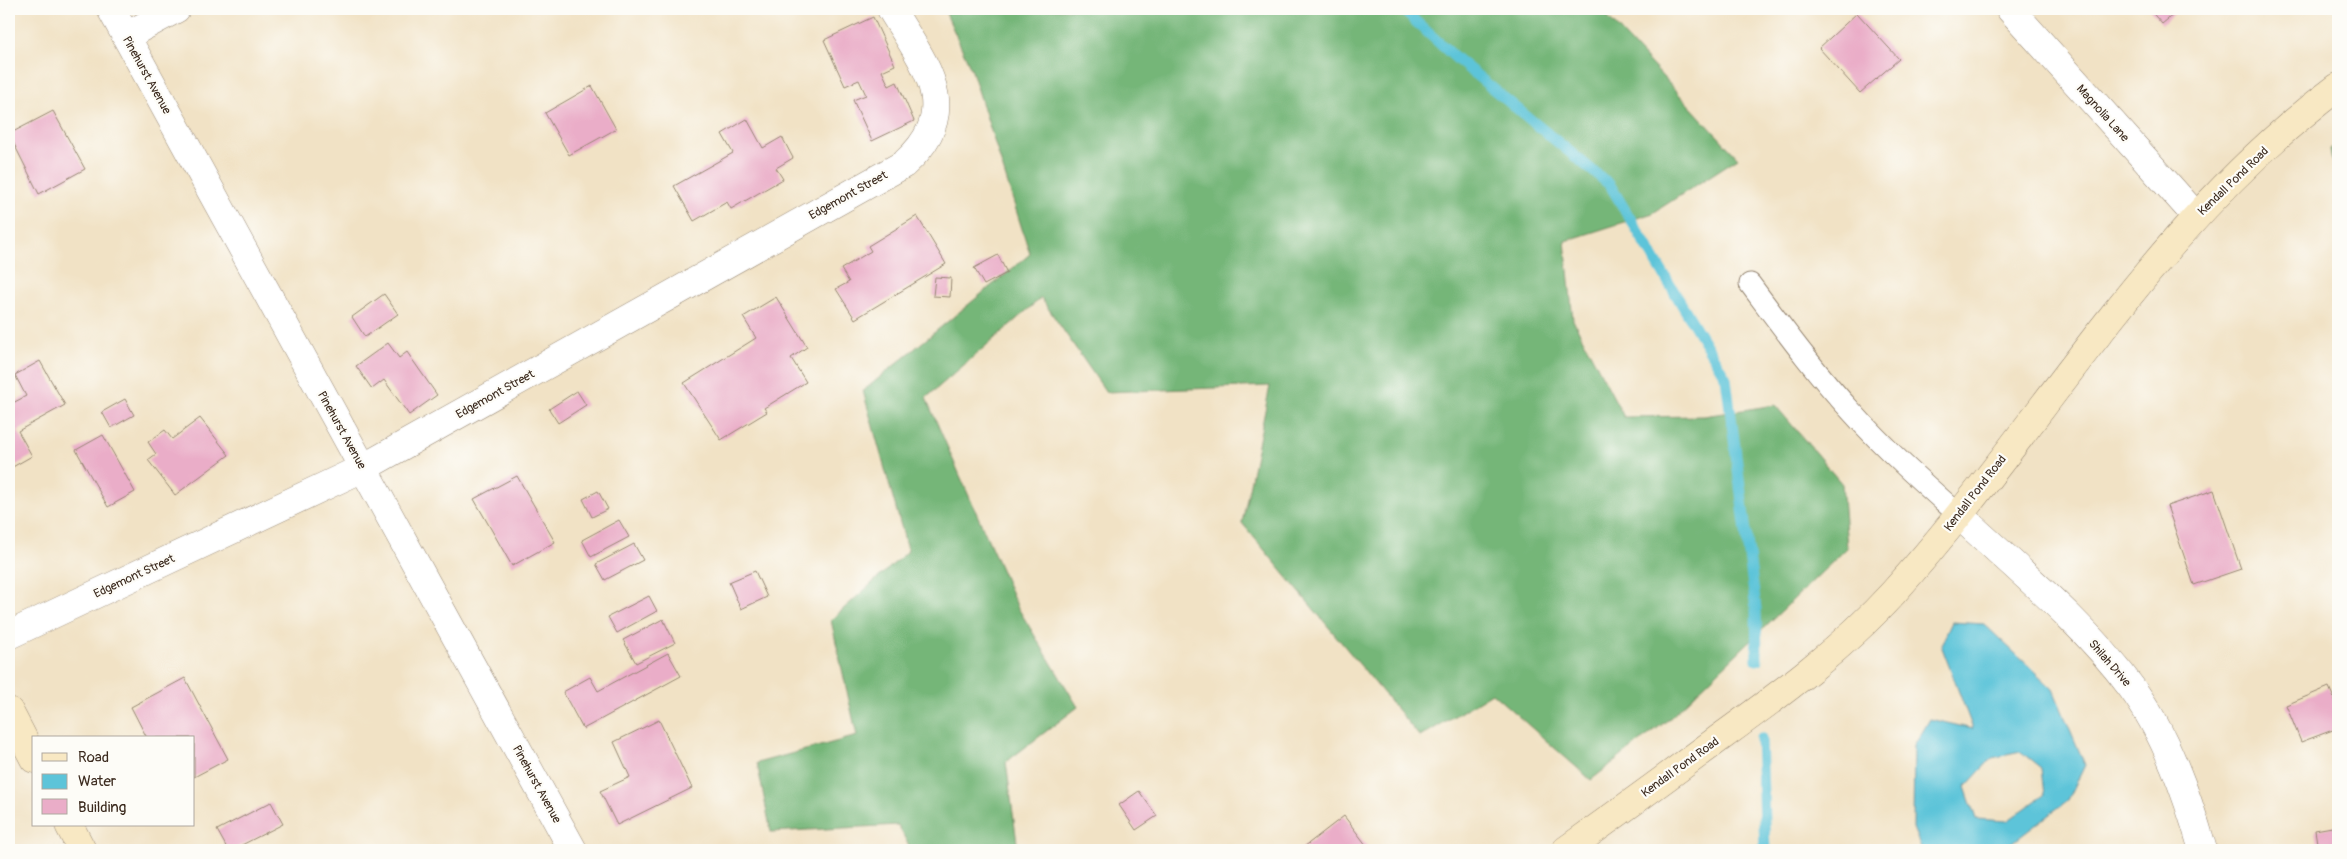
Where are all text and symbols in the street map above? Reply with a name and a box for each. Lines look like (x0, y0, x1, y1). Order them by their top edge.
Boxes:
street label: Pinehurst Avenue (119, 34, 174, 117)
street label: Magnolia Lane (2073, 82, 2132, 145)
street label: Kendall Pond Road (2195, 144, 2272, 219)
street label: Edgemont Street (806, 168, 890, 223)
street label: Edgemont Street (453, 367, 537, 422)
street label: Pinehurst Avenue (314, 389, 369, 472)
street label: Kendall Pond Road (1941, 452, 2010, 534)
street label: Edgemont Street (91, 551, 177, 602)
street label: Shilah Drive (2085, 637, 2134, 690)
street label: Kendall Pond Road (1638, 734, 1722, 801)
legend (32, 736, 195, 826)
street label: Pinehurst Avenue (509, 743, 564, 826)
text: Road (78, 748, 109, 767)
text: Water (78, 772, 117, 791)
text: Building (78, 798, 126, 817)

